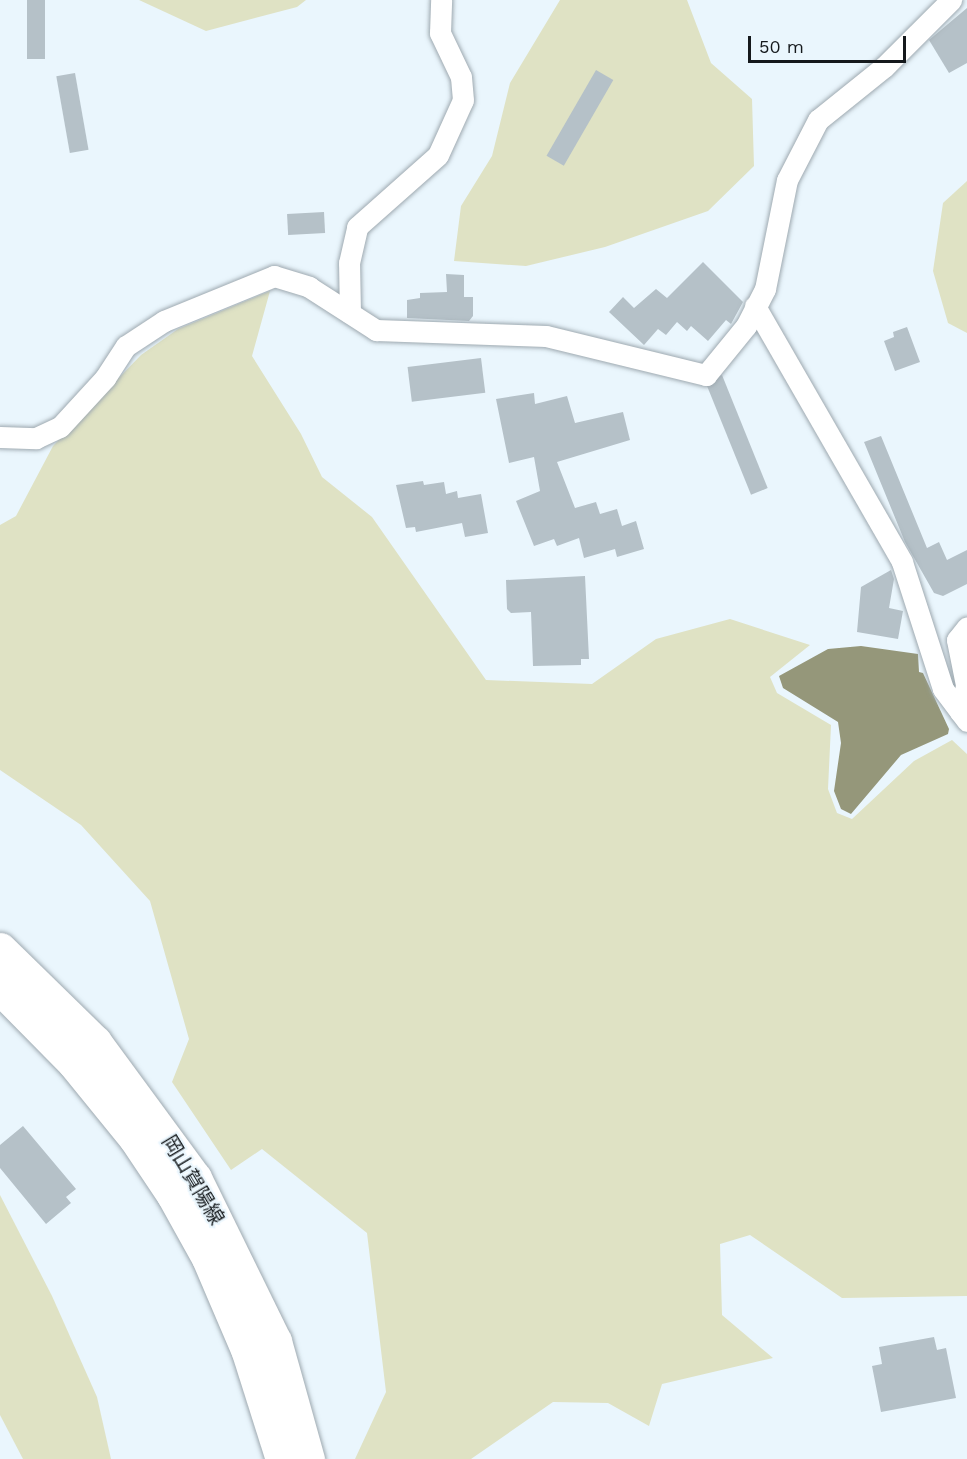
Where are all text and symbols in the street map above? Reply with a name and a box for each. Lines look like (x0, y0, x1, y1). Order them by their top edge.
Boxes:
scale bar (751, 24, 908, 62)
text: 50 m (759, 36, 804, 57)
street label: 岡山賀陽線 (157, 1131, 229, 1229)

